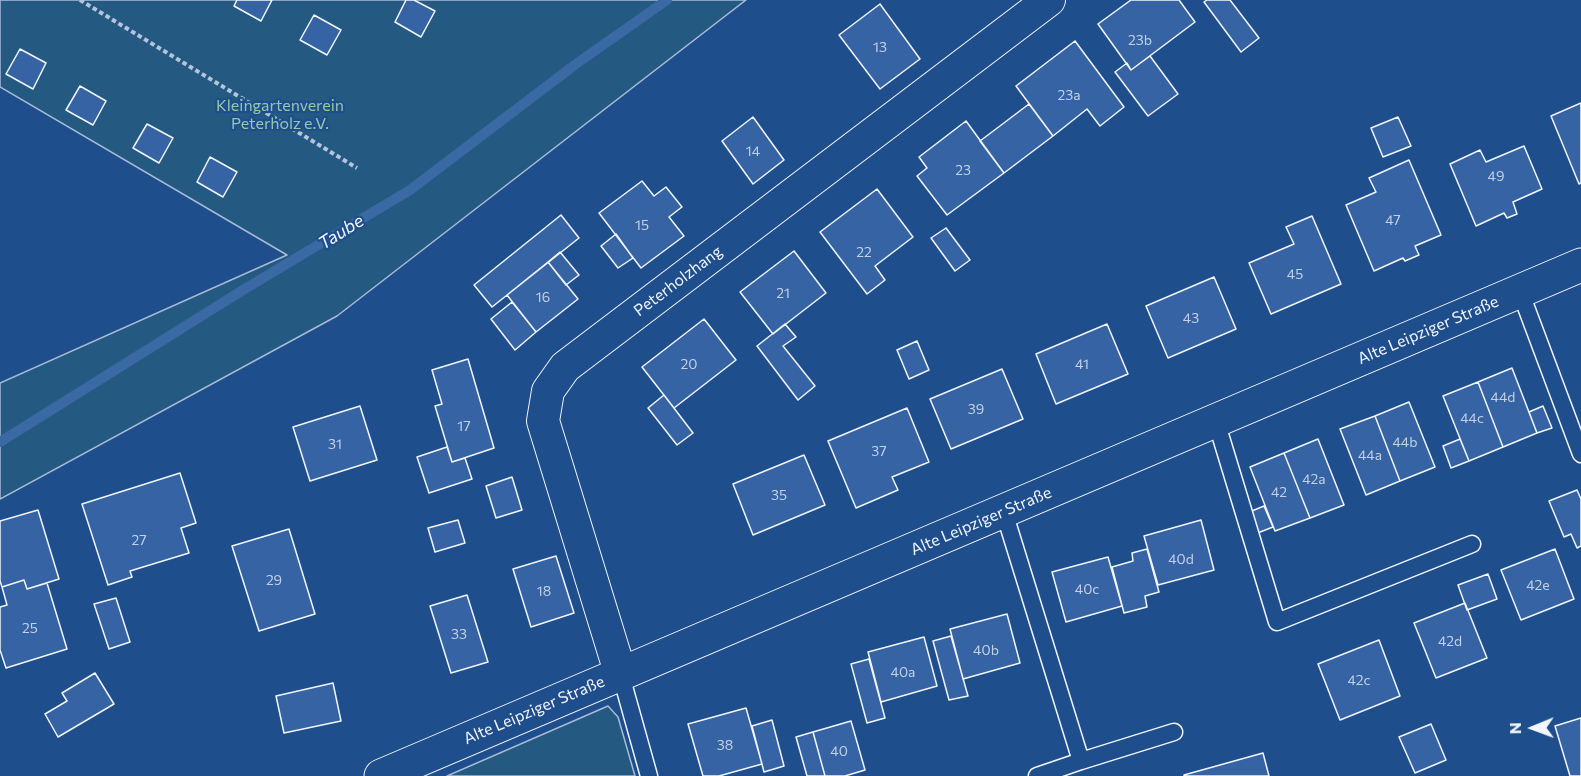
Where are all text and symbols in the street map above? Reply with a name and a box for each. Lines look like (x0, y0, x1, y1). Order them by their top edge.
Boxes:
house number: 23b (1128, 32, 1152, 48)
house number: 13 (873, 39, 887, 55)
house number: 23a (1057, 87, 1081, 103)
park label: Kleingartenverein Peterholz e.V. (216, 96, 344, 134)
house number: 14 (746, 143, 760, 159)
house number: 23 (955, 162, 971, 178)
house number: 49 (1488, 168, 1504, 184)
water label: Taube (314, 210, 368, 254)
house number: 47 (1385, 212, 1401, 228)
house number: 15 (635, 217, 649, 233)
street label: Peterholzhang (630, 242, 726, 320)
house number: 22 (856, 244, 872, 260)
house number: 45 (1287, 266, 1303, 282)
house number: 21 (776, 285, 790, 301)
house number: 16 (536, 289, 550, 305)
street label: Alte Leipziger Straße (1355, 292, 1501, 368)
house number: 43 (1183, 310, 1199, 326)
house number: 20 (681, 356, 697, 372)
house number: 41 (1075, 356, 1089, 372)
house number: 44d (1491, 389, 1515, 405)
house number: 39 (968, 401, 984, 417)
house number: 44c (1460, 410, 1484, 426)
house number: 17 (457, 418, 471, 434)
house number: 44b (1392, 434, 1418, 450)
house number: 31 (328, 436, 342, 452)
house number: 37 (871, 443, 887, 459)
house number: 44a (1358, 447, 1382, 463)
house number: 42a (1302, 471, 1326, 487)
street label: Alte Leipziger Straße (908, 483, 1054, 559)
house number: 42 (1271, 484, 1287, 500)
house number: 35 (771, 487, 787, 503)
house number: 27 (131, 532, 147, 548)
house number: 40d (1168, 551, 1194, 567)
house number: 29 (266, 572, 282, 588)
house number: 42e (1526, 577, 1550, 593)
house number: 40c (1075, 581, 1099, 597)
house number: 18 (537, 583, 551, 599)
house number: 25 (22, 620, 38, 636)
house number: 33 (451, 626, 467, 642)
house number: 42d (1438, 633, 1462, 649)
house number: 40b (973, 642, 999, 658)
house number: 40a (891, 664, 915, 680)
street label: Alte Leipziger Straße (461, 672, 607, 748)
house number: 42c (1348, 672, 1370, 688)
north arrow (1503, 698, 1563, 758)
text: N (1505, 722, 1524, 734)
house number: 38 (717, 737, 733, 753)
house number: 40 (830, 743, 848, 759)

